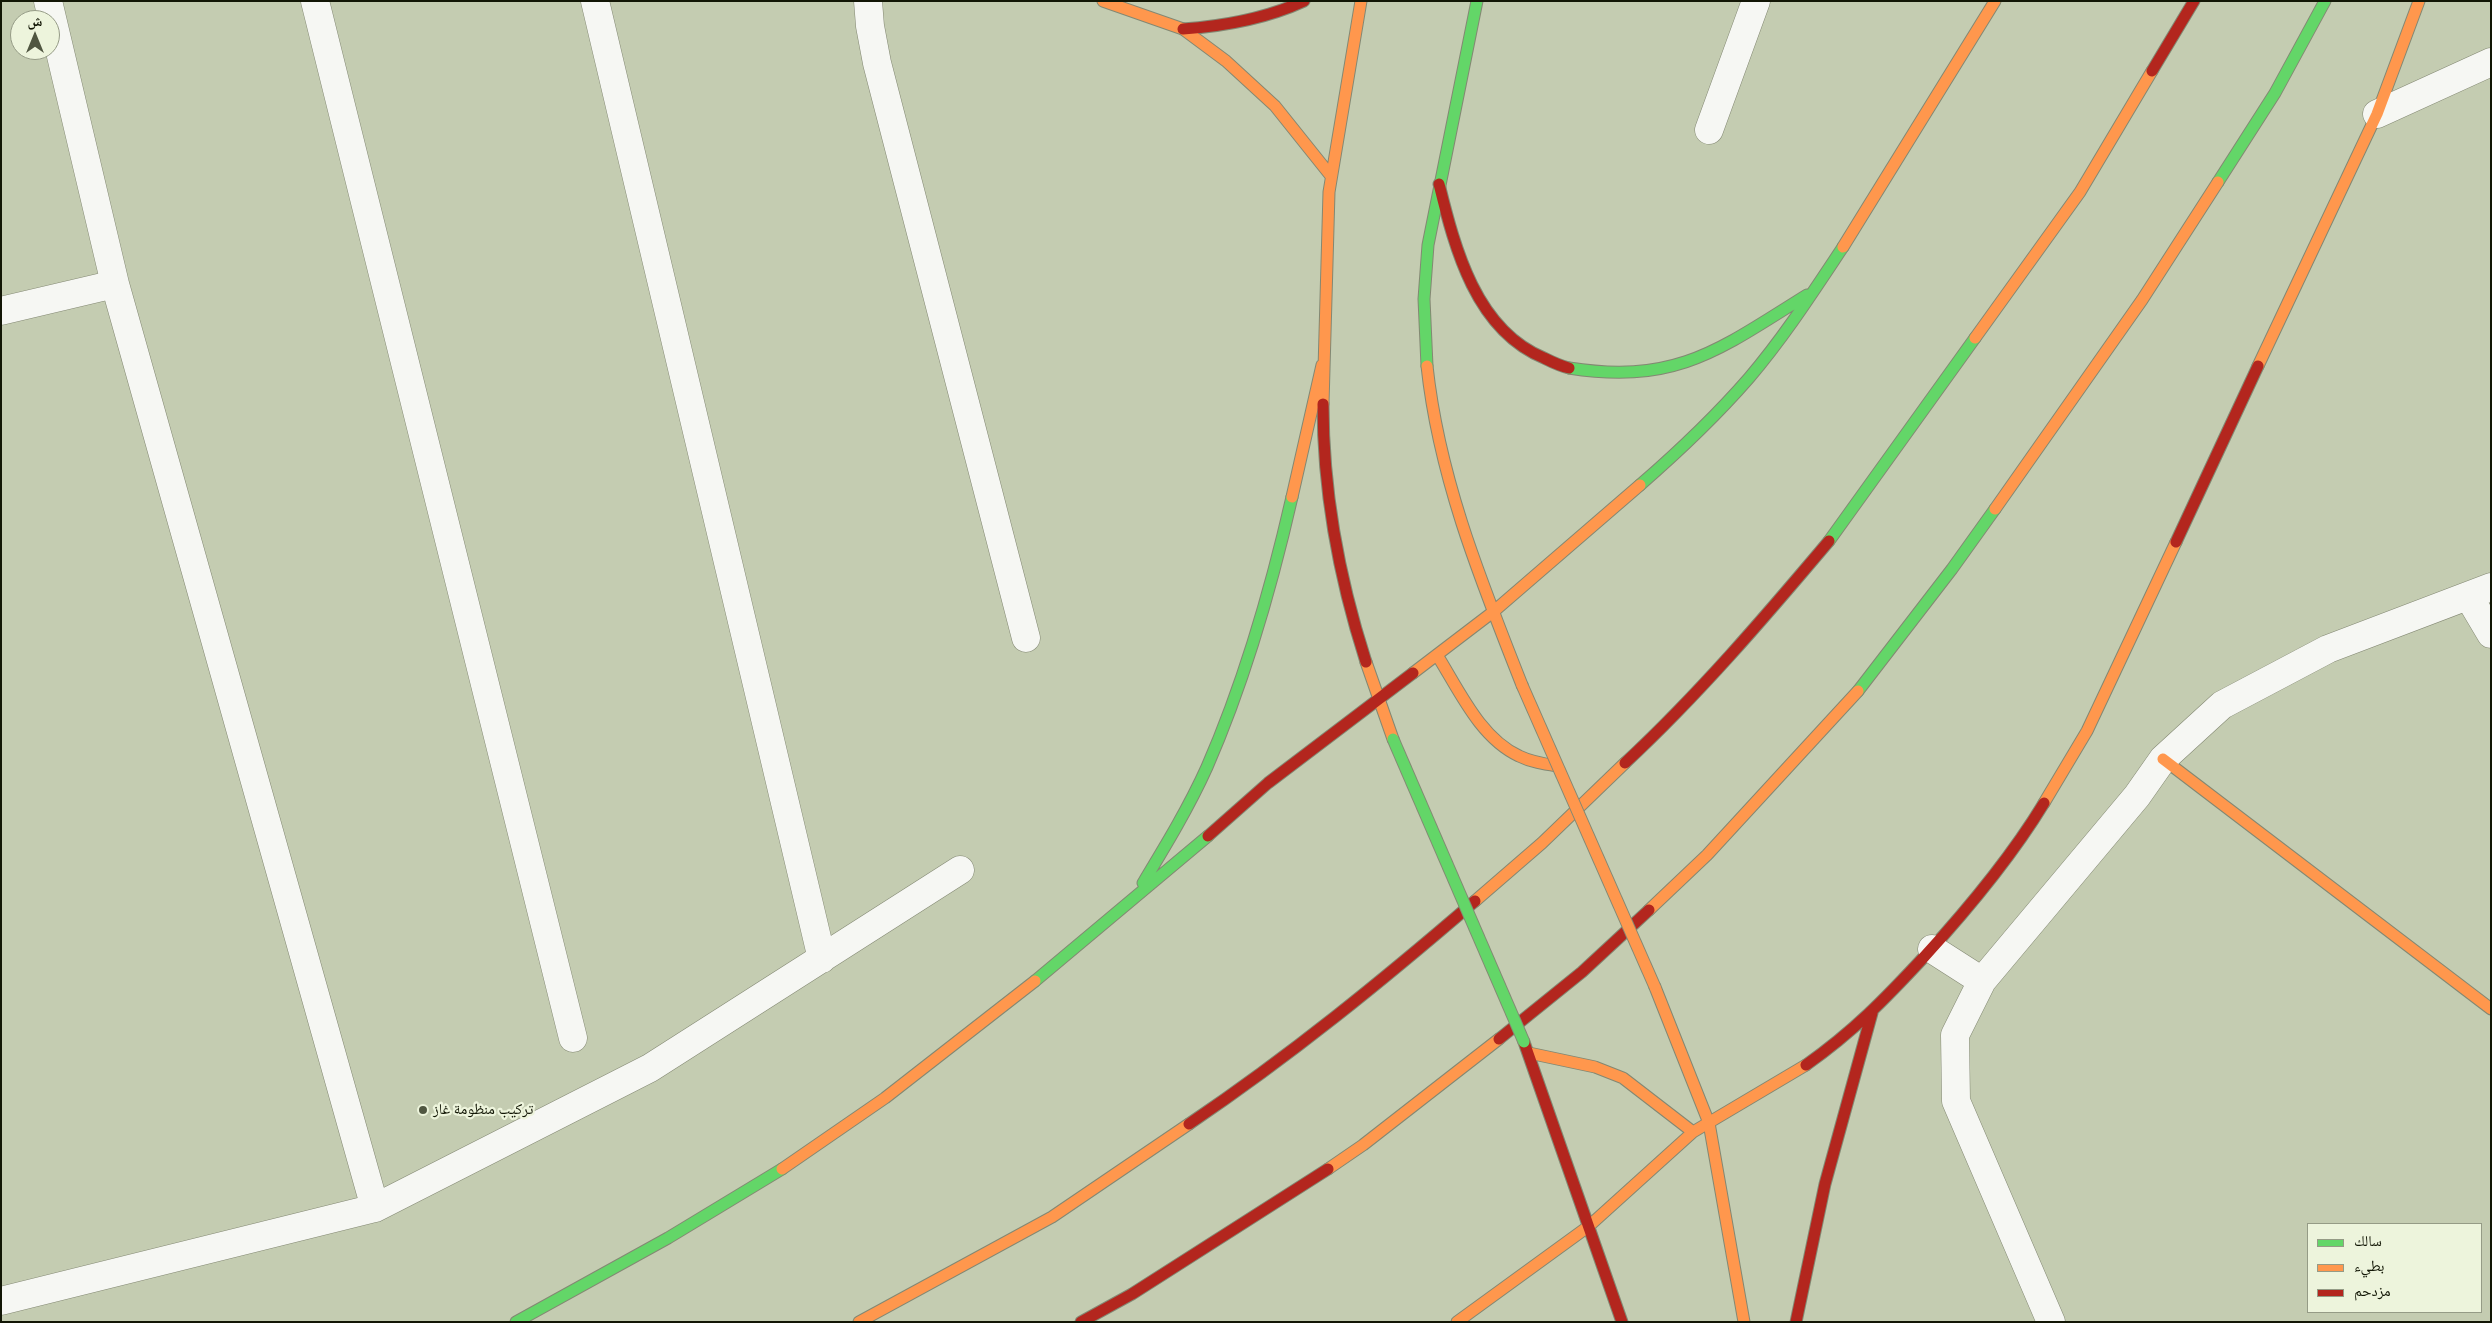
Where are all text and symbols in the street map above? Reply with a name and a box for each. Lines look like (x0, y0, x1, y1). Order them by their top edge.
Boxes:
north arrow (10, 10, 60, 60)
text: ش (28, 12, 42, 30)
place label: تركيب منظومة غاز (433, 1101, 533, 1119)
marker: تركيب منظومة غاز (417, 1104, 429, 1116)
legend (2307, 1223, 2482, 1313)
text: سالك (2354, 1231, 2382, 1250)
text: بطيء (2354, 1256, 2384, 1275)
text: مزدحم (2354, 1281, 2391, 1300)

